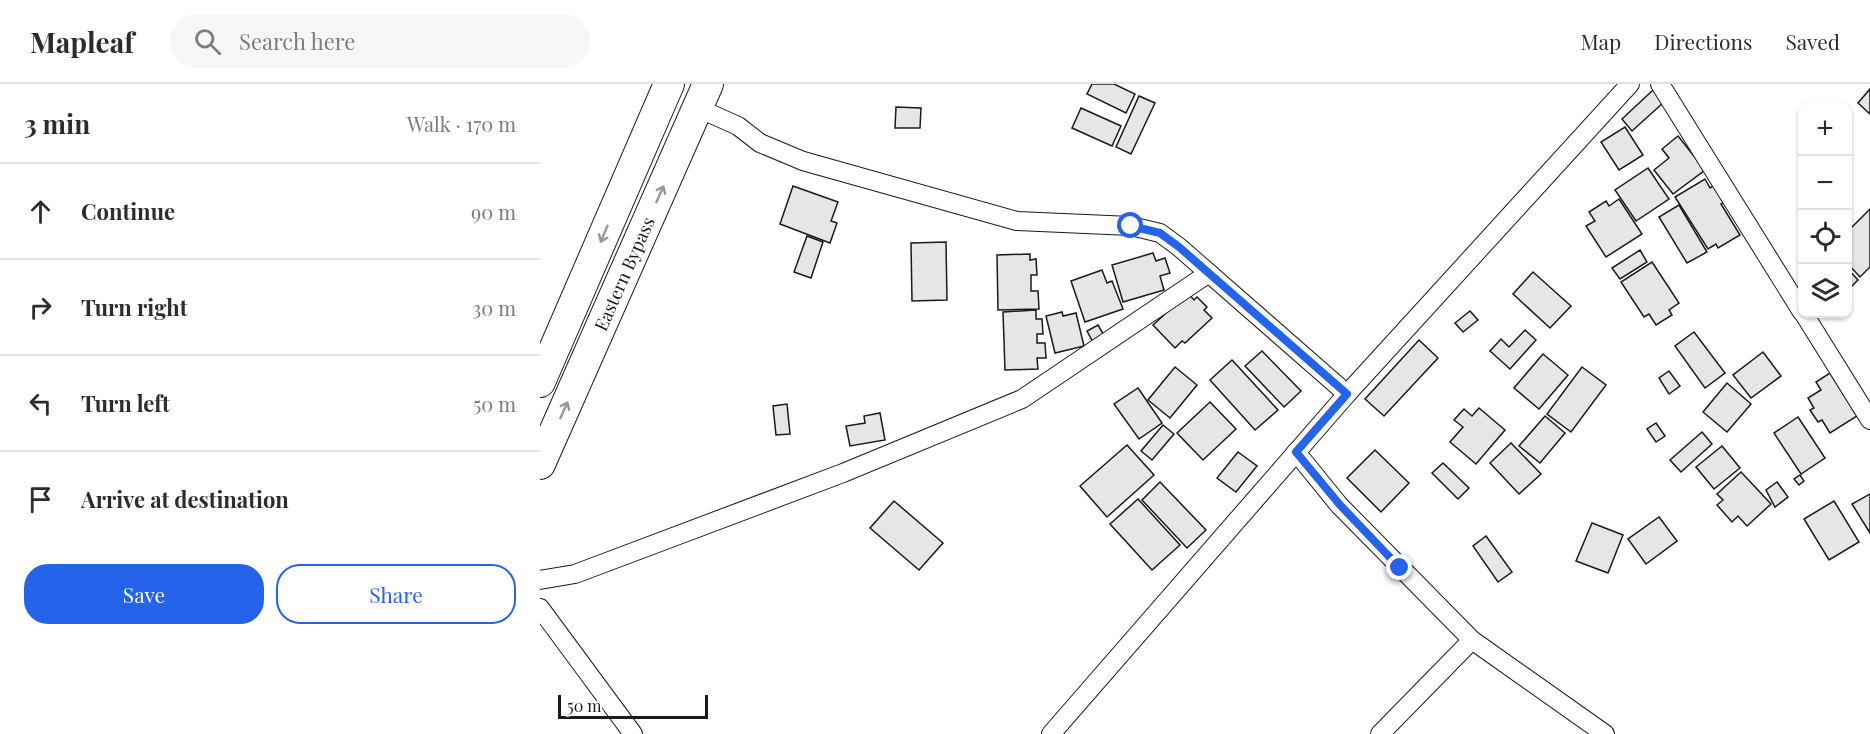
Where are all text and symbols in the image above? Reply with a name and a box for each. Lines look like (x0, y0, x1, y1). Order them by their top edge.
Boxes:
search box (170, 14, 590, 68)
text: Mapleaf (30, 23, 134, 60)
icon: search (191, 25, 224, 58)
text: Search here (239, 26, 355, 56)
text: Map (1580, 27, 1621, 55)
text: Directions (1654, 27, 1752, 55)
text: Saved (1785, 27, 1840, 55)
map controls (1798, 102, 1852, 318)
button: + (1798, 102, 1852, 156)
text: 3 min (24, 106, 90, 141)
text: Walk · 170 m (407, 110, 516, 137)
button: − (1798, 156, 1852, 210)
one-way arrow (654, 185, 666, 203)
icon: ahead (24, 195, 57, 228)
text: Continue (81, 196, 175, 226)
text: 90 m (471, 198, 516, 225)
button: locate (1798, 210, 1852, 264)
route start (1117, 212, 1143, 238)
street label: Eastern Bypass (588, 213, 660, 335)
one-way arrow (598, 224, 609, 243)
button: layers (1798, 264, 1852, 318)
icon: right (24, 291, 57, 324)
text: Turn right (81, 292, 187, 322)
text: 30 m (472, 294, 516, 321)
icon: left (24, 387, 57, 420)
text: Turn left (81, 388, 170, 418)
text: 50 m (473, 390, 516, 417)
one-way arrow (558, 402, 570, 420)
icon: arrive (24, 483, 57, 516)
text: Arrive at destination (81, 484, 289, 514)
route end (1386, 554, 1412, 580)
button: Save (24, 564, 264, 624)
button: Share (276, 564, 516, 624)
scale bar (558, 692, 708, 720)
text: 50 m (567, 695, 601, 716)

